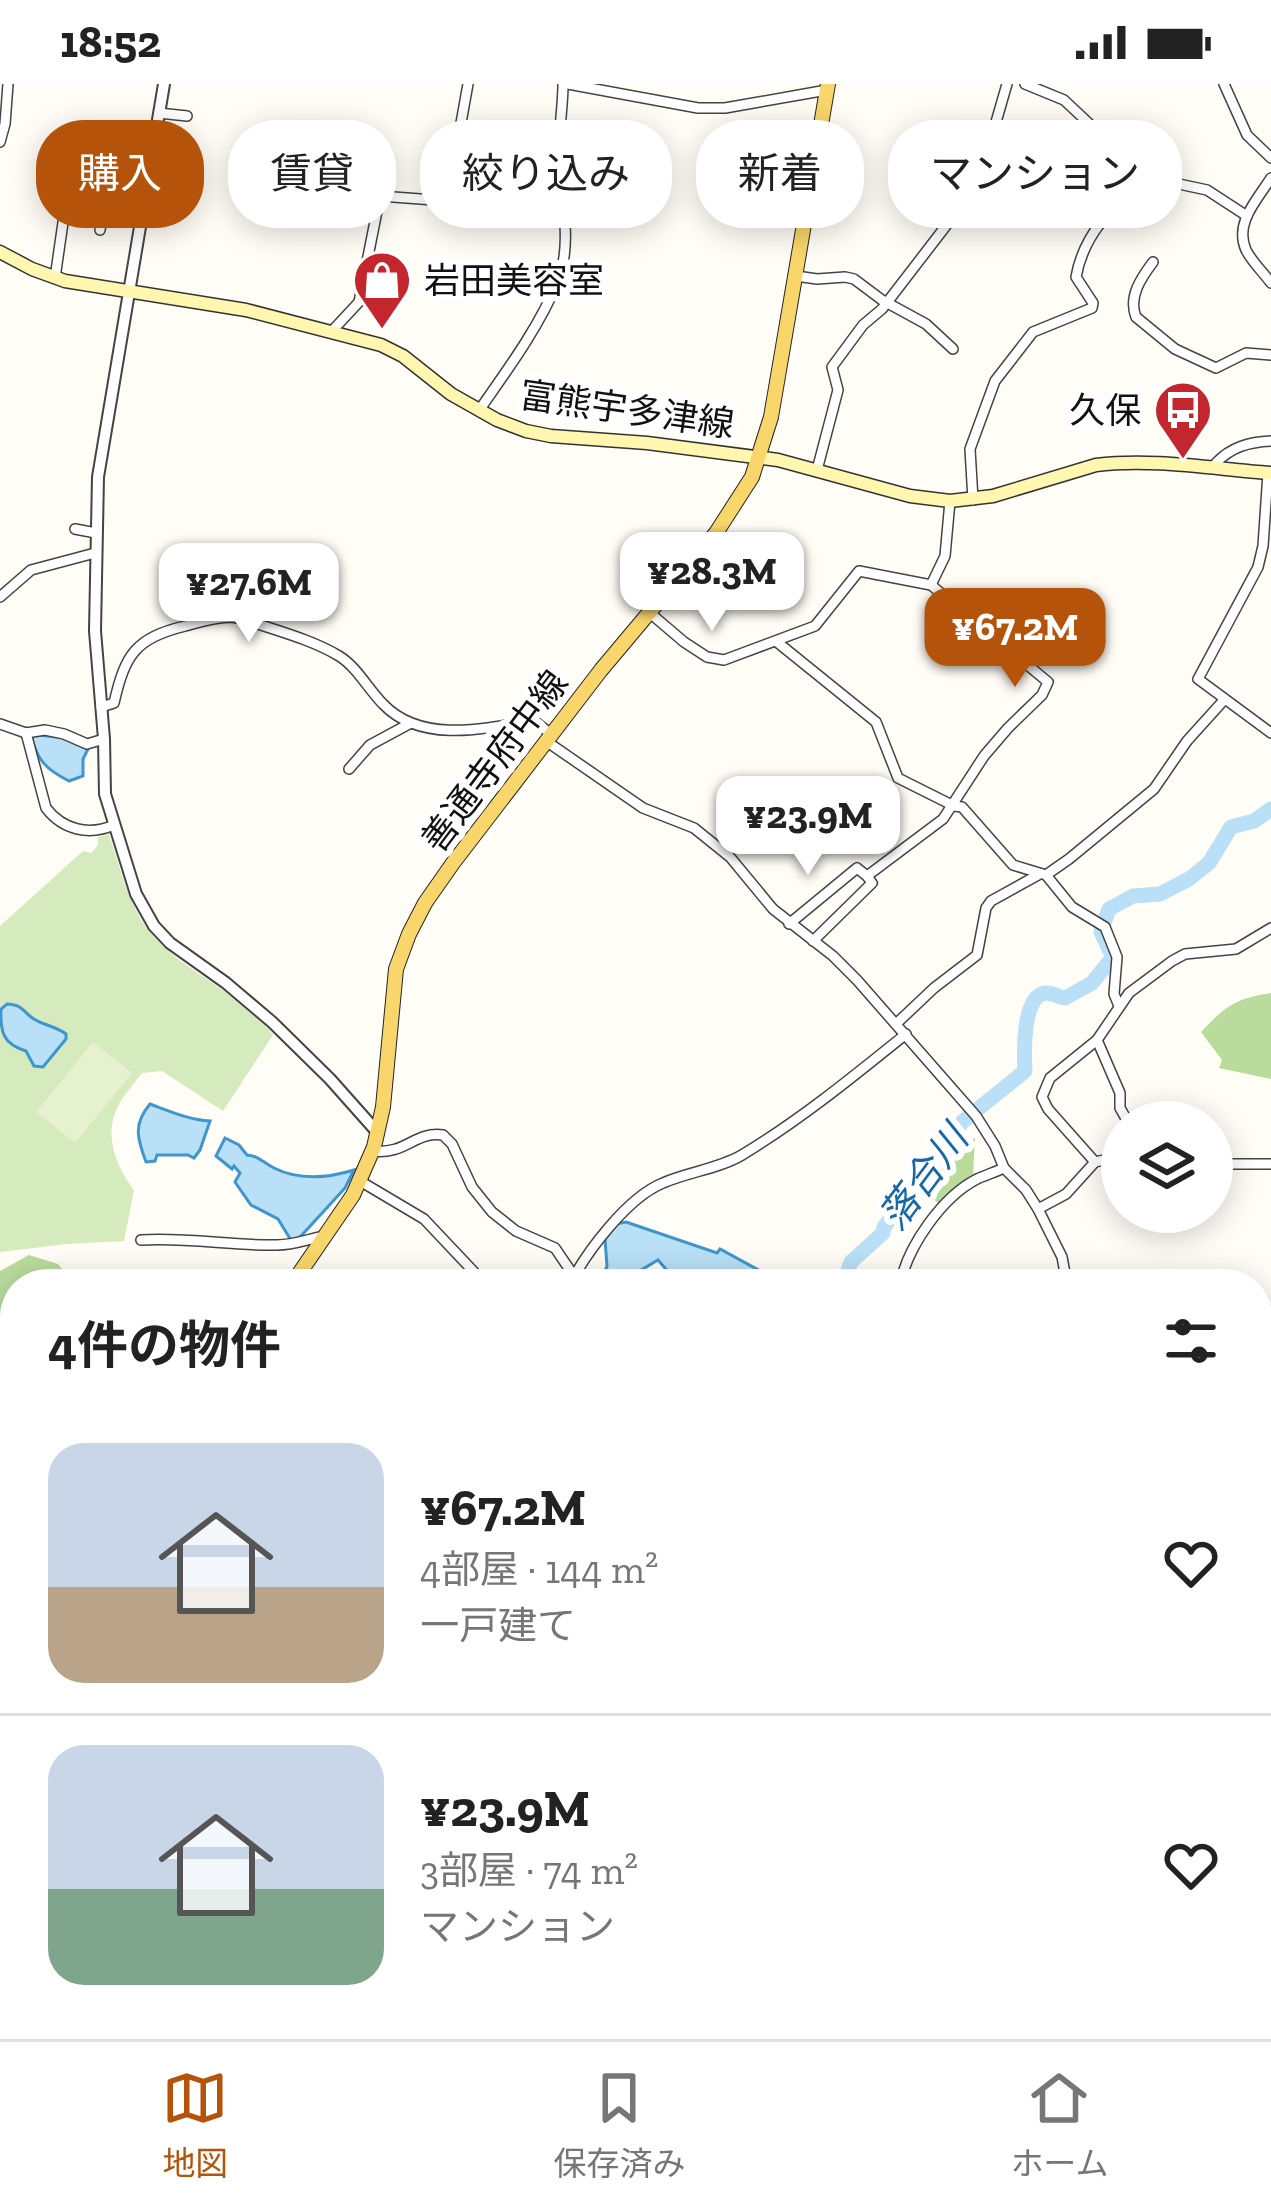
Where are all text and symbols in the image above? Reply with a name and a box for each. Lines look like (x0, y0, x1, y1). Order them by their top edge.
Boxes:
text: 18:52 (60, 15, 161, 69)
chip: 購入 (36, 120, 204, 228)
chip: 賃貸 (228, 120, 396, 228)
chip: 絞り込み (420, 120, 672, 228)
chip: 新着 (696, 120, 864, 228)
chip: マンション (888, 120, 1182, 228)
shop icon: 岩田美容室 (351, 249, 413, 331)
place label: 岩田美容室 (424, 259, 604, 302)
street label: 富熊宇多津線 (517, 373, 737, 446)
bus stop icon: 久保 (1152, 379, 1214, 461)
place label: 久保 (1069, 389, 1141, 432)
pin: ¥28.3M (614, 532, 810, 634)
pin: ¥27.6M (151, 543, 347, 645)
text: ¥28.3M (647, 547, 777, 594)
text: ¥27.6M (186, 558, 312, 605)
pin: ¥67.2M (917, 588, 1113, 690)
text: ¥67.2M (952, 603, 1078, 650)
street label: 善通寺府中線 (412, 662, 577, 860)
pin: ¥23.9M (710, 776, 906, 878)
text: ¥23.9M (743, 791, 873, 838)
map controls (1101, 1101, 1233, 1233)
button: layers (1101, 1101, 1233, 1233)
water label: 落合川 (869, 1113, 980, 1238)
icon: filters (1158, 1308, 1224, 1374)
text: 4件の物件 (48, 1315, 281, 1376)
text: ¥67.2M (420, 1477, 586, 1538)
icon: home (144, 1491, 288, 1635)
icon: heart (1158, 1530, 1224, 1596)
text: 4部屋 · 144 m² (420, 1546, 658, 1593)
text: 一戸建て (420, 1602, 576, 1649)
text: ¥23.9M (420, 1778, 590, 1839)
icon: home (144, 1793, 288, 1937)
icon: heart (1158, 1832, 1224, 1898)
text: 3部屋 · 74 m² (420, 1847, 638, 1894)
text: マンション (420, 1903, 615, 1950)
tab: 地図 (162, 2065, 228, 2185)
tab: 保存済み (553, 2065, 685, 2185)
tab: ホーム (1010, 2065, 1108, 2185)

